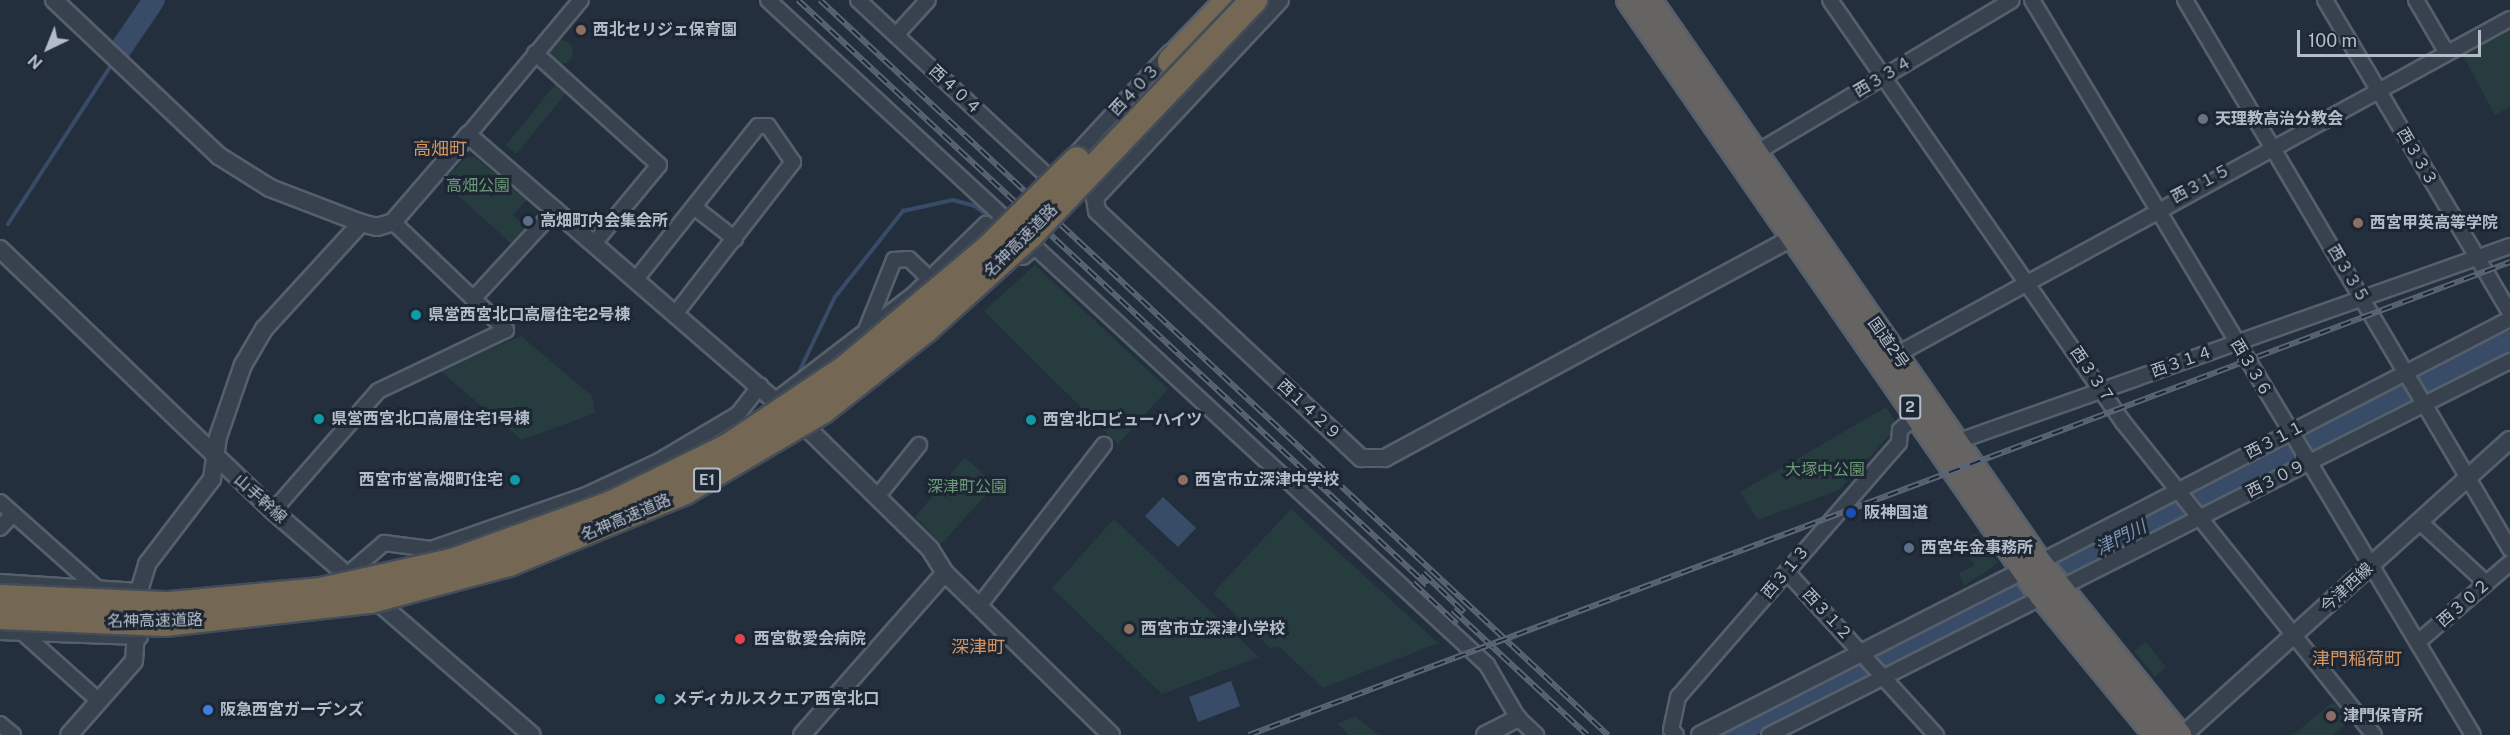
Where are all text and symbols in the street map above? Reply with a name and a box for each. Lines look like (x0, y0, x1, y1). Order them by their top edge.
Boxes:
north arrow (18, 18, 78, 78)
scale bar (2300, 18, 2484, 56)
place label: 西北セリジェ保育園 (593, 20, 737, 40)
marker: 西北セリジェ保育園 (574, 23, 588, 37)
text: 100 m (2308, 30, 2357, 51)
text: N (24, 50, 46, 73)
street label: 西３３４ (1851, 52, 1915, 102)
street label: 西４０３ (1106, 60, 1164, 120)
street label: 西４０４ (925, 61, 985, 119)
place label: 天理教高治分教会 (2215, 109, 2343, 129)
marker: 天理教高治分教会 (2196, 112, 2210, 126)
street label: 西３３３ (2393, 124, 2441, 190)
district label: 高畑町 (413, 138, 467, 160)
street label: 西３１５ (2168, 161, 2234, 207)
park label: 高畑公園 (446, 176, 510, 196)
street label: 名神高速道路 (980, 200, 1062, 282)
place label: 高畑町内会集会所 (540, 211, 668, 231)
place label: 西宮甲英高等学院 (2370, 213, 2498, 233)
marker: 高畑町内会集会所 (521, 214, 535, 228)
marker: 西宮甲英高等学院 (2351, 216, 2365, 230)
street label: 西３３５ (2323, 242, 2373, 306)
place label: 県営西宮北口高層住宅2号棟 (428, 305, 630, 325)
marker: 県営西宮北口高層住宅2号棟 (409, 308, 423, 322)
street label: 国道2号 (1864, 314, 1912, 372)
street label: 西３３６ (2226, 336, 2276, 400)
street label: 西３３７ (2066, 343, 2118, 407)
street label: 西３１４ (2149, 343, 2215, 381)
street label: 西１４２９ (1273, 376, 1345, 444)
road number: 2 (1898, 395, 1922, 419)
place label: 県営西宮北口高層住宅1号棟 (331, 409, 530, 429)
place label: 西宮北口ビューハイツ (1043, 410, 1203, 430)
marker: 県営西宮北口高層住宅1号棟 (312, 412, 326, 426)
marker: 西宮北口ビューハイツ (1024, 413, 1038, 427)
street label: 西３１１ (2242, 417, 2308, 463)
street label: 西３０９ (2243, 456, 2309, 502)
park label: 大塚中公園 (1785, 460, 1865, 480)
road number: E1 (692, 468, 722, 492)
street label: 山手幹線 (230, 470, 290, 528)
place label: 西宮市営高畑町住宅 (359, 470, 503, 490)
place label: 西宮市立深津中学校 (1195, 470, 1339, 490)
marker: 西宮市営高畑町住宅 (508, 473, 522, 487)
marker: 西宮市立深津中学校 (1176, 473, 1190, 487)
park label: 深津町公園 (927, 477, 1007, 497)
street label: 名神高速道路 (578, 490, 674, 546)
place label: 阪神国道 (1864, 503, 1928, 523)
marker: 阪神国道 (1842, 504, 1860, 522)
water label: 津門川 (2092, 516, 2150, 560)
place label: 西宮年金事務所 (1921, 538, 2033, 558)
street label: 西３１３ (1758, 541, 1814, 603)
marker: 西宮年金事務所 (1902, 541, 1916, 555)
street label: 今津西線 (2317, 559, 2377, 617)
street label: 西３０２ (2434, 575, 2494, 631)
street label: 西３１２ (1798, 585, 1856, 645)
street label: 名神高速道路 (107, 611, 203, 631)
place label: 西宮市立深津小学校 (1141, 619, 1285, 639)
marker: 西宮市立深津小学校 (1122, 622, 1136, 636)
place label: 西宮敬愛会病院 (754, 629, 866, 649)
marker: 西宮敬愛会病院 (731, 630, 749, 648)
district label: 深津町 (951, 636, 1005, 658)
district label: 津門稲荷町 (2312, 648, 2402, 670)
place label: メディカルスクエア西宮北口 (672, 689, 880, 709)
marker: メディカルスクエア西宮北口 (653, 692, 667, 706)
place label: 阪急西宮ガーデンズ (220, 700, 364, 720)
marker: 阪急西宮ガーデンズ (201, 703, 215, 717)
place label: 津門保育所 (2343, 706, 2423, 726)
marker: 津門保育所 (2324, 709, 2338, 723)

